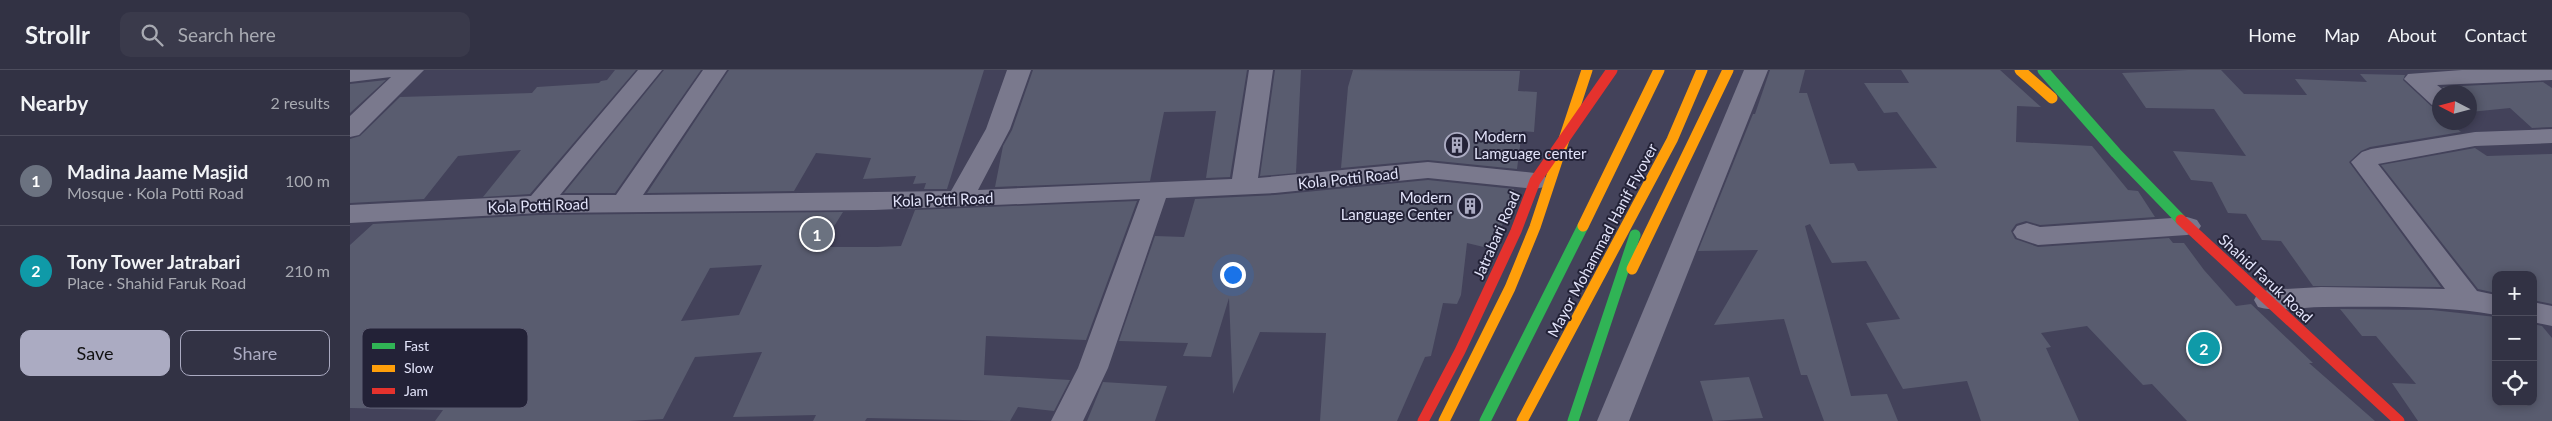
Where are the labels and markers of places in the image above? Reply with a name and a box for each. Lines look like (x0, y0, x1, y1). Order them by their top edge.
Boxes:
place label: Modern Lamguage center (1474, 127, 1587, 162)
building icon: Modern Lamguage center (1444, 132, 1470, 158)
place label: Modern Language Center (1341, 188, 1453, 223)
building icon: Modern Language Center (1457, 193, 1483, 219)
pin: 1 (801, 215, 833, 253)
pin: 2 (2188, 329, 2220, 367)

